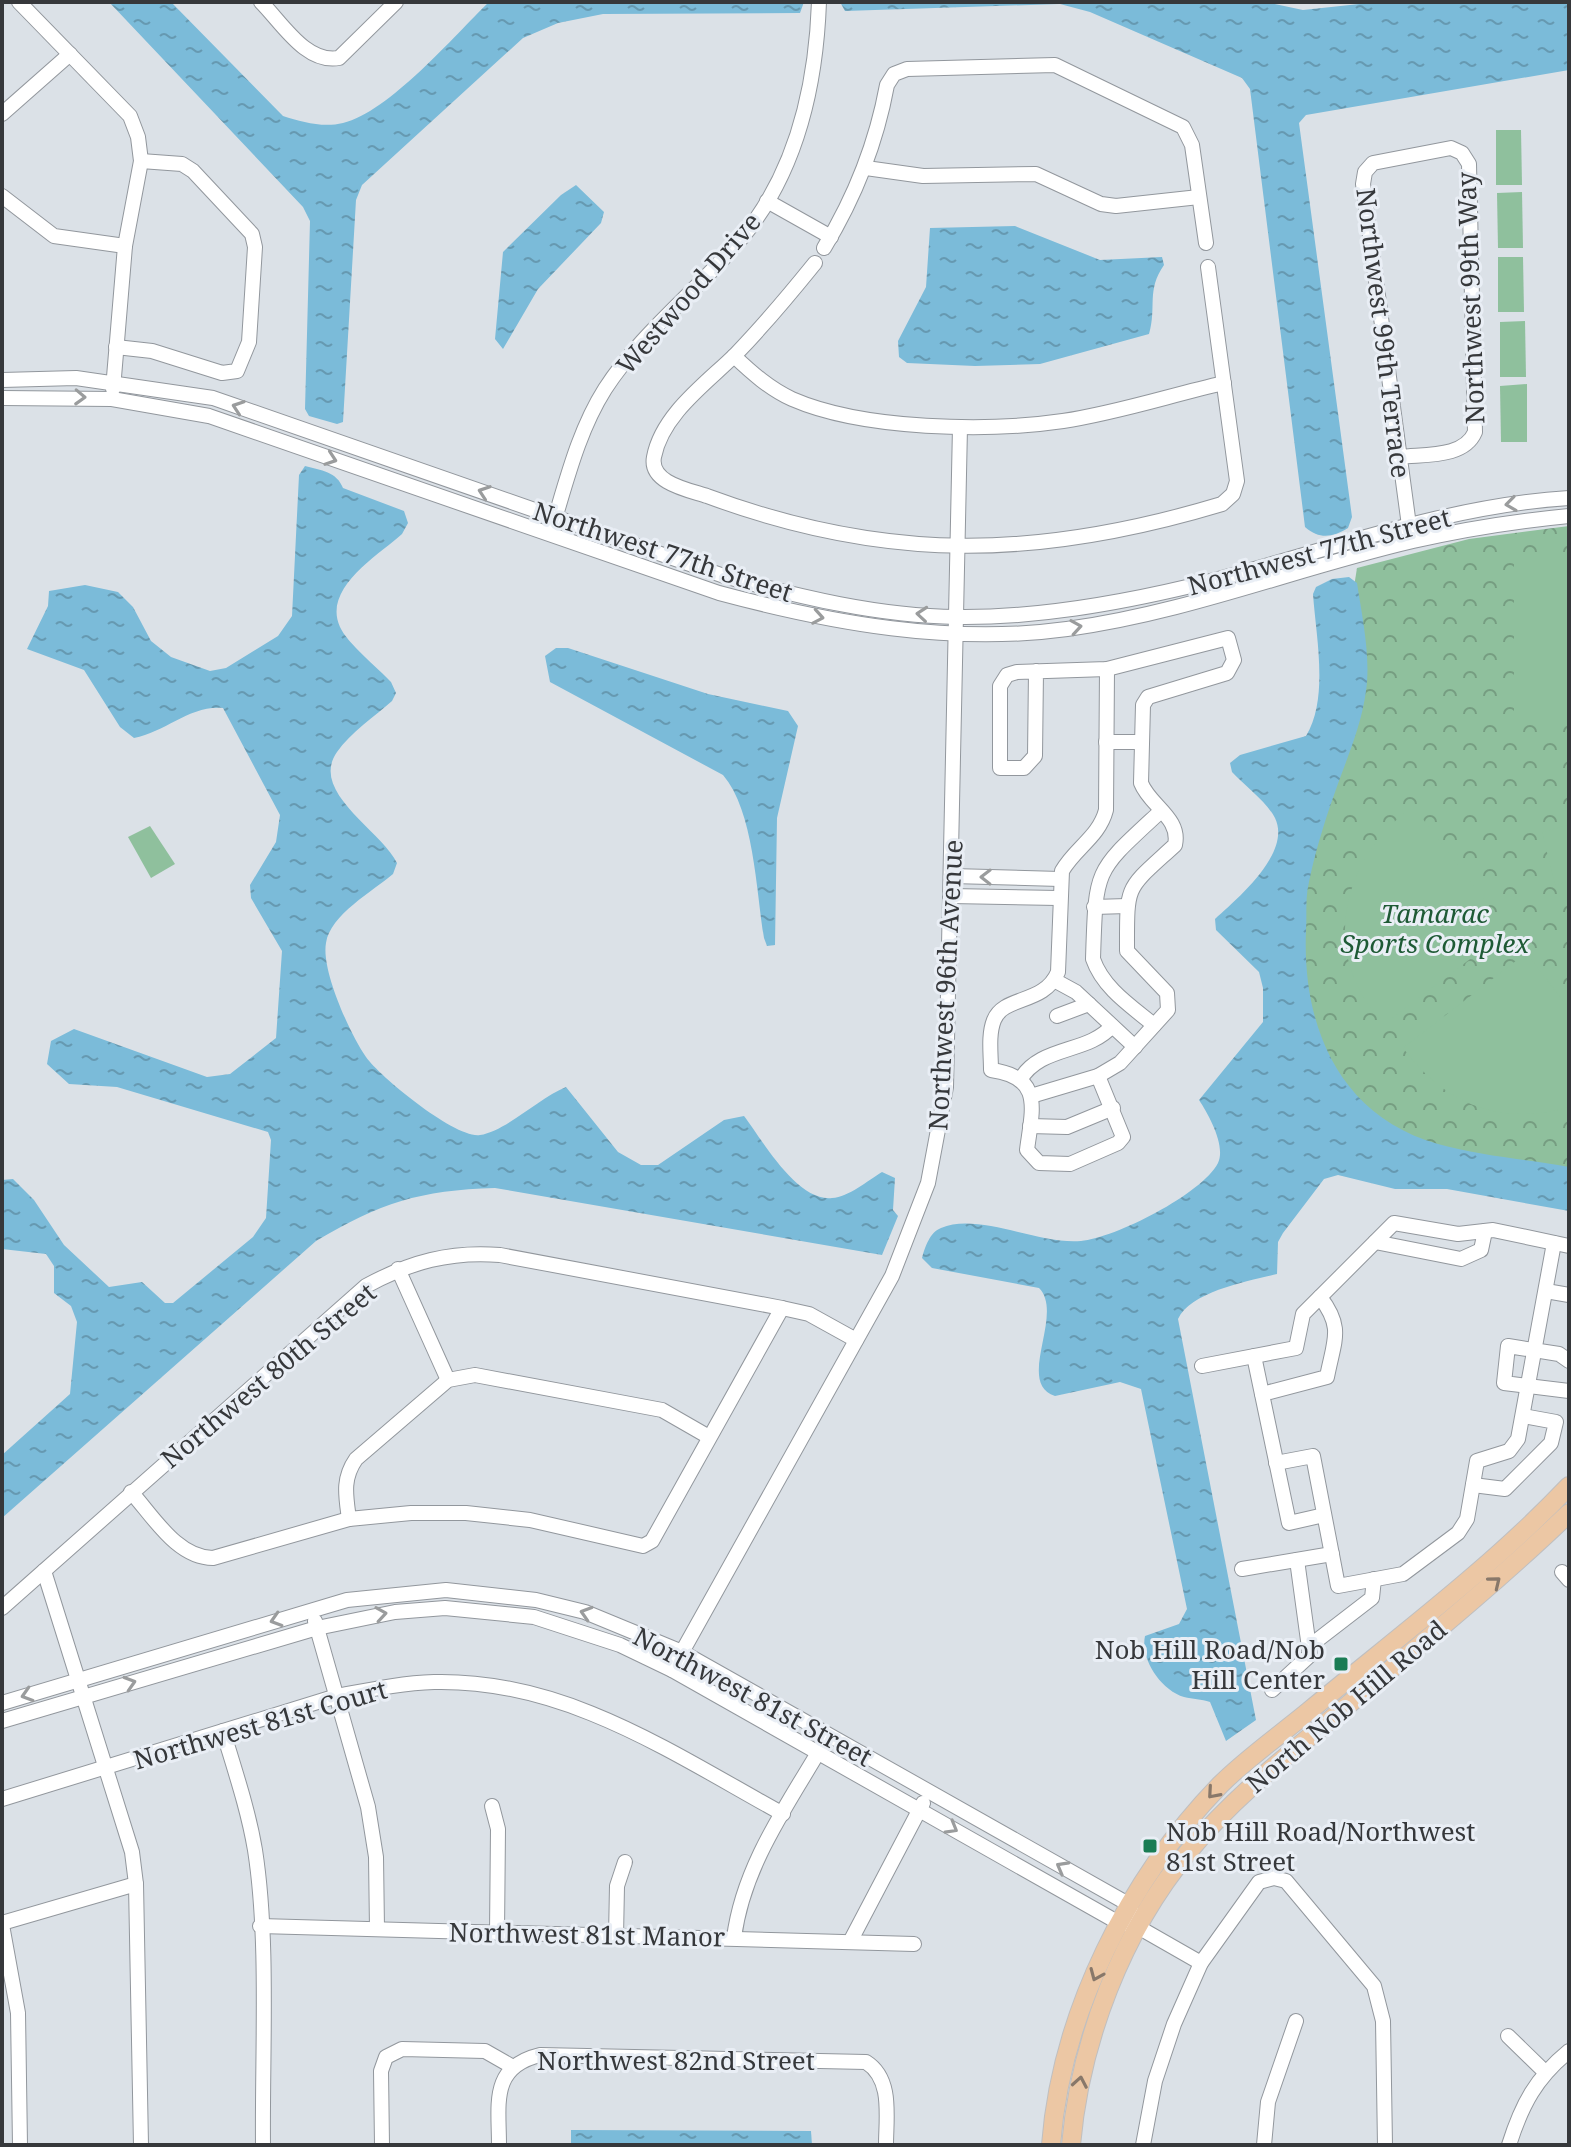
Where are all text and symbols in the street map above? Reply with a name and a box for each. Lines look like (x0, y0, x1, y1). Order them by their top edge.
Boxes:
street label: Northwest 99th Way (1448, 171, 1492, 425)
street label: Northwest 99th Terrace (1348, 186, 1420, 480)
street label: Westwood Drive (607, 204, 769, 382)
one-way arrow (74, 388, 87, 405)
one-way arrow (232, 400, 246, 416)
one-way arrow (323, 449, 337, 465)
one-way arrow (478, 485, 492, 502)
street label: Northwest 77th Street (529, 492, 797, 610)
one-way arrow (1504, 495, 1518, 512)
street label: Northwest 77th Street (1184, 499, 1454, 603)
one-way arrow (915, 605, 928, 622)
one-way arrow (811, 608, 824, 625)
one-way arrow (1070, 619, 1083, 636)
street label: Northwest 96th Avenue (919, 839, 971, 1131)
one-way arrow (979, 868, 992, 886)
park label: Tamarac Sports Complex (1340, 895, 1530, 961)
street label: Northwest 80th Street (153, 1274, 383, 1476)
one-way arrow (1486, 1577, 1501, 1592)
one-way arrow (374, 1606, 388, 1623)
one-way arrow (580, 1606, 593, 1622)
one-way arrow (269, 1611, 283, 1627)
street label: North Nob Hill Road (1238, 1611, 1454, 1801)
street label: Northwest 81st Street (627, 1618, 879, 1774)
place label: Nob Hill Road/Nob Hill Center (1095, 1631, 1325, 1697)
marker: Nob Hill Road/Nob Hill Center (1332, 1655, 1350, 1673)
street label: Northwest 81st Court (129, 1671, 391, 1777)
one-way arrow (123, 1676, 137, 1692)
one-way arrow (20, 1686, 34, 1702)
one-way arrow (1208, 1784, 1223, 1799)
place label: Nob Hill Road/Northwest 81st Street (1166, 1813, 1475, 1879)
one-way arrow (943, 1818, 958, 1834)
marker: Nob Hill Road/Northwest 81st Street (1141, 1837, 1159, 1855)
one-way arrow (1056, 1861, 1070, 1877)
street label: Northwest 81st Manor (448, 1914, 726, 1954)
one-way arrow (1090, 1967, 1106, 1982)
street label: Northwest 82nd Street (537, 2042, 815, 2078)
one-way arrow (1071, 2075, 1088, 2089)

